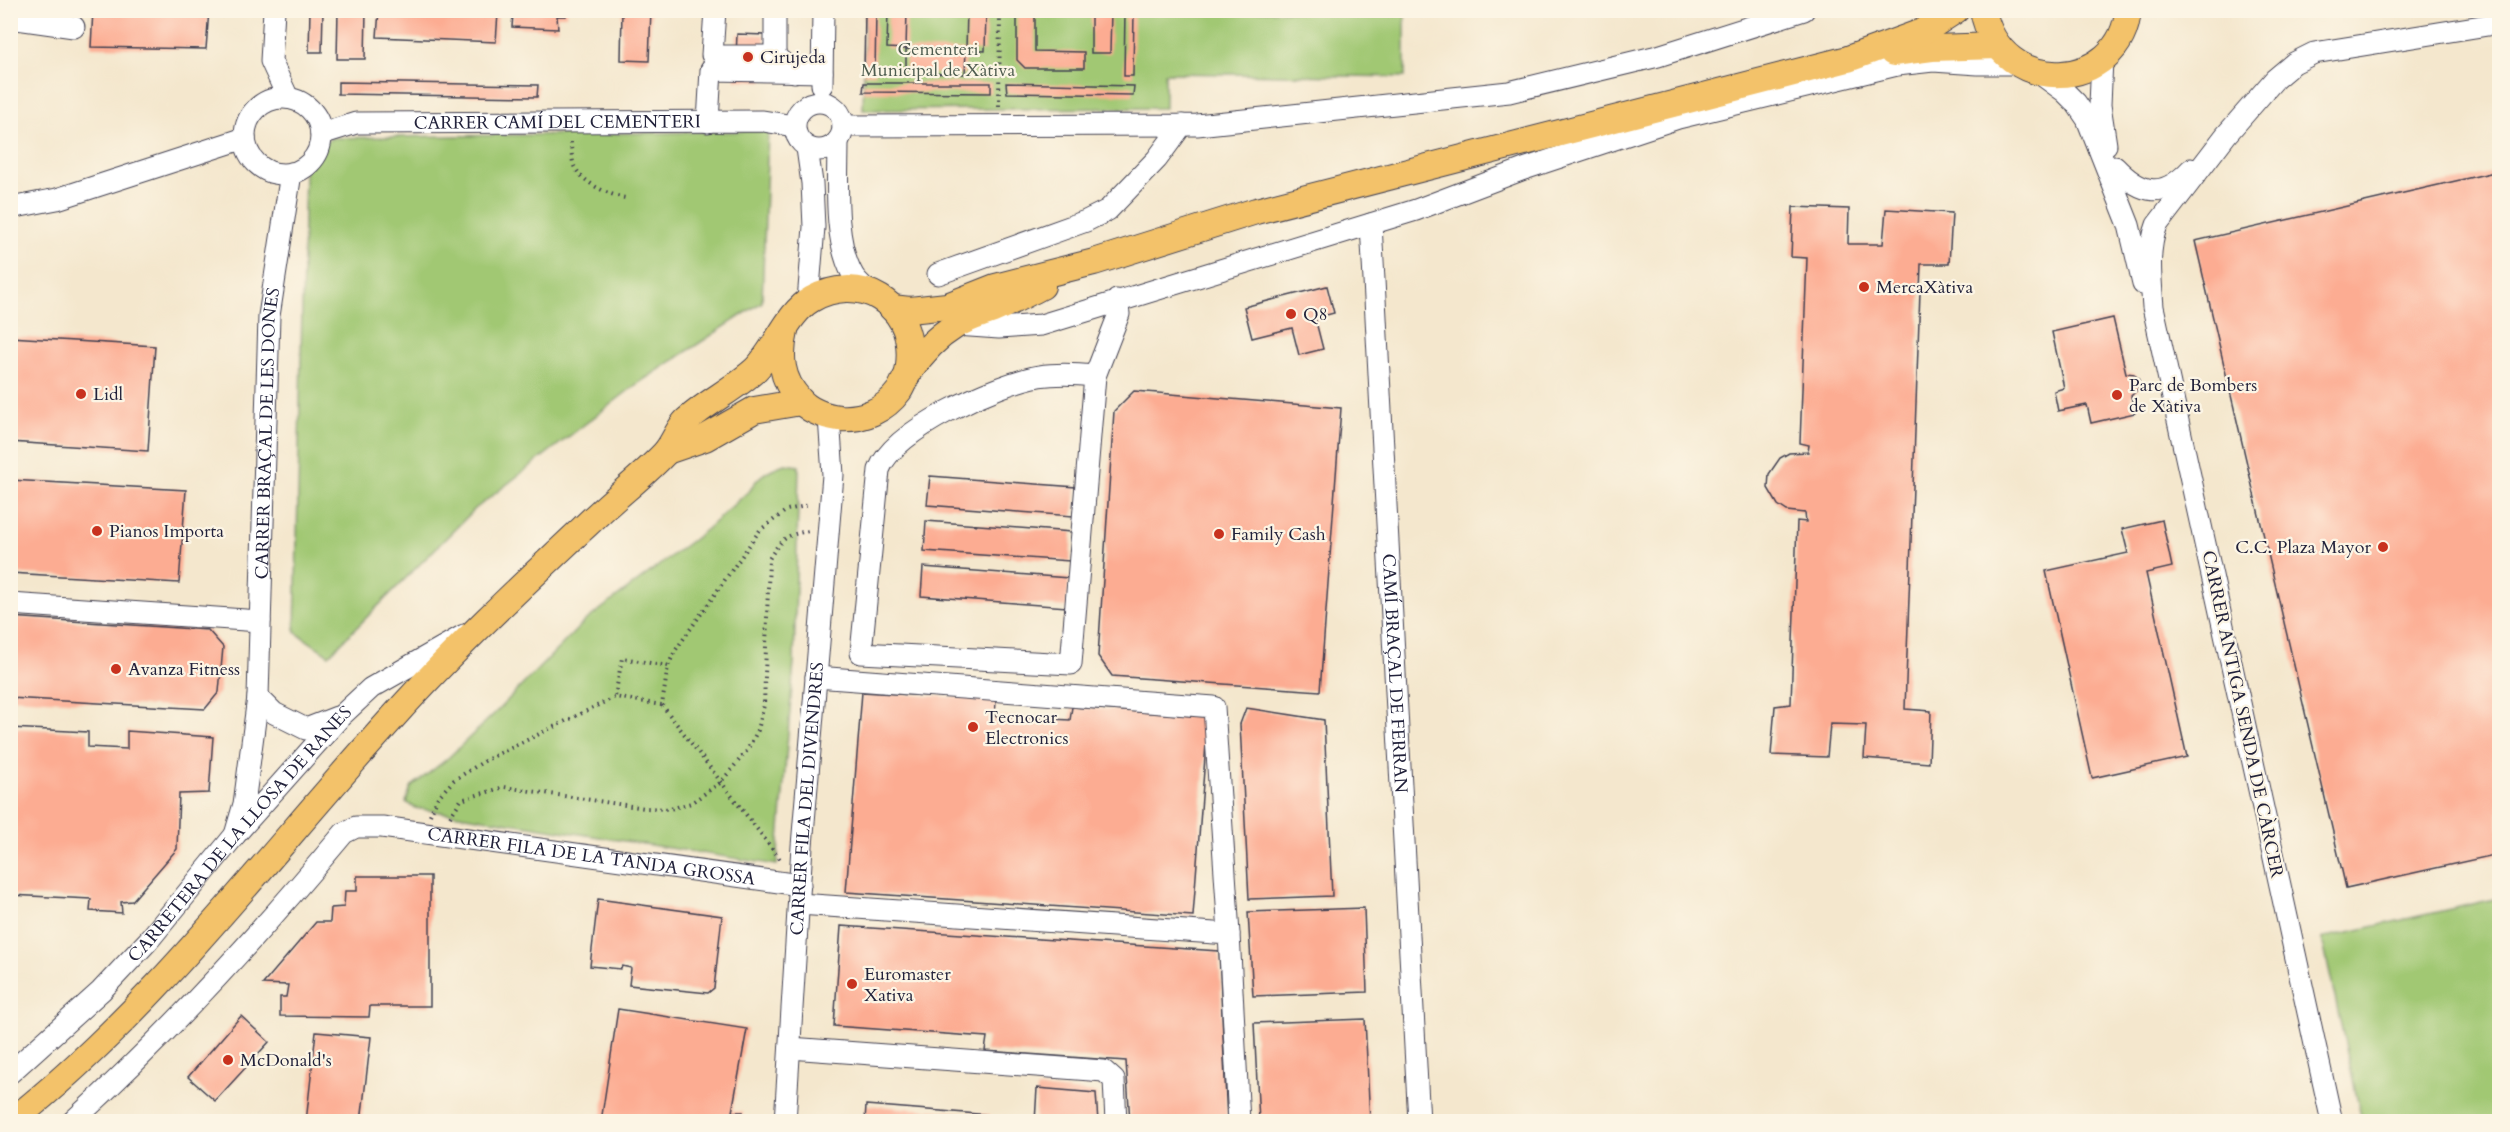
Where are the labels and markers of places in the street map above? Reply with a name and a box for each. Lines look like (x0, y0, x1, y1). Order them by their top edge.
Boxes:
place label: Cirujeda (760, 45, 826, 70)
marker: Cirujeda (741, 50, 755, 64)
place label: MercaXàtiva (1876, 275, 1973, 300)
marker: MercaXàtiva (1857, 280, 1871, 294)
place label: Q8 (1303, 302, 1328, 327)
marker: Q8 (1284, 307, 1298, 321)
place label: Parc de Bombers de Xàtiva (2129, 373, 2257, 419)
place label: Lidl (93, 382, 124, 407)
marker: Lidl (74, 387, 88, 401)
marker: Parc de Bombers de Xàtiva (2110, 388, 2124, 402)
place label: Pianos Importa (109, 519, 224, 544)
place label: Family Cash (1231, 522, 1326, 547)
marker: Pianos Importa (90, 524, 104, 538)
marker: Family Cash (1212, 527, 1226, 541)
place label: C.C. Plaza Mayor (2235, 535, 2371, 560)
marker: C.C. Plaza Mayor (2376, 540, 2390, 554)
place label: Avanza Fitness (128, 657, 240, 682)
marker: Avanza Fitness (109, 662, 123, 676)
place label: Tecnocar Electronics (985, 705, 1069, 751)
marker: Tecnocar Electronics (966, 720, 980, 734)
place label: Euromaster Xativa (864, 962, 951, 1008)
marker: Euromaster Xativa (845, 977, 859, 991)
place label: McDonald's (240, 1048, 332, 1073)
marker: McDonald's (221, 1053, 235, 1067)

